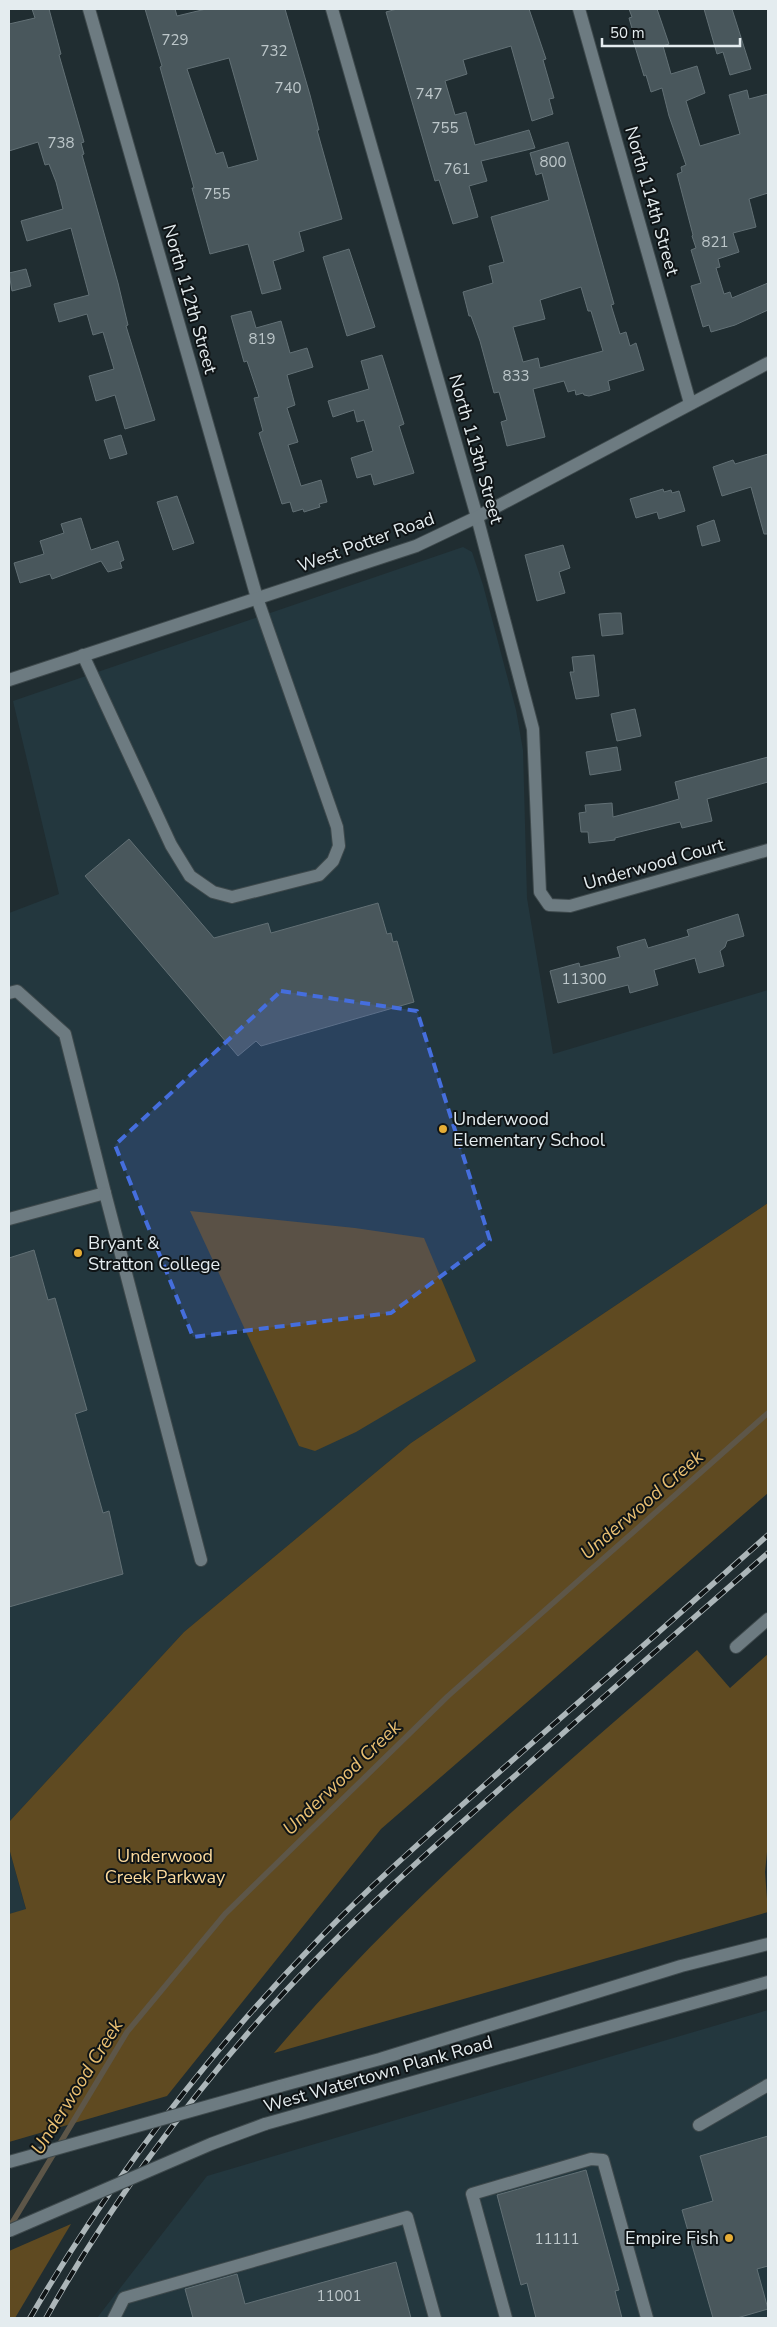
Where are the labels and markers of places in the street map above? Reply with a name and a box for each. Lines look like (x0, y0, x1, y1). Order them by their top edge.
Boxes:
place label: Underwood Elementary School (453, 1107, 606, 1152)
marker: Underwood Elementary School (437, 1123, 449, 1135)
place label: Bryant & Stratton College (88, 1231, 220, 1276)
marker: Bryant & Stratton College (72, 1247, 84, 1259)
place label: Empire Fish (625, 2226, 719, 2250)
marker: Empire Fish (723, 2232, 735, 2244)

